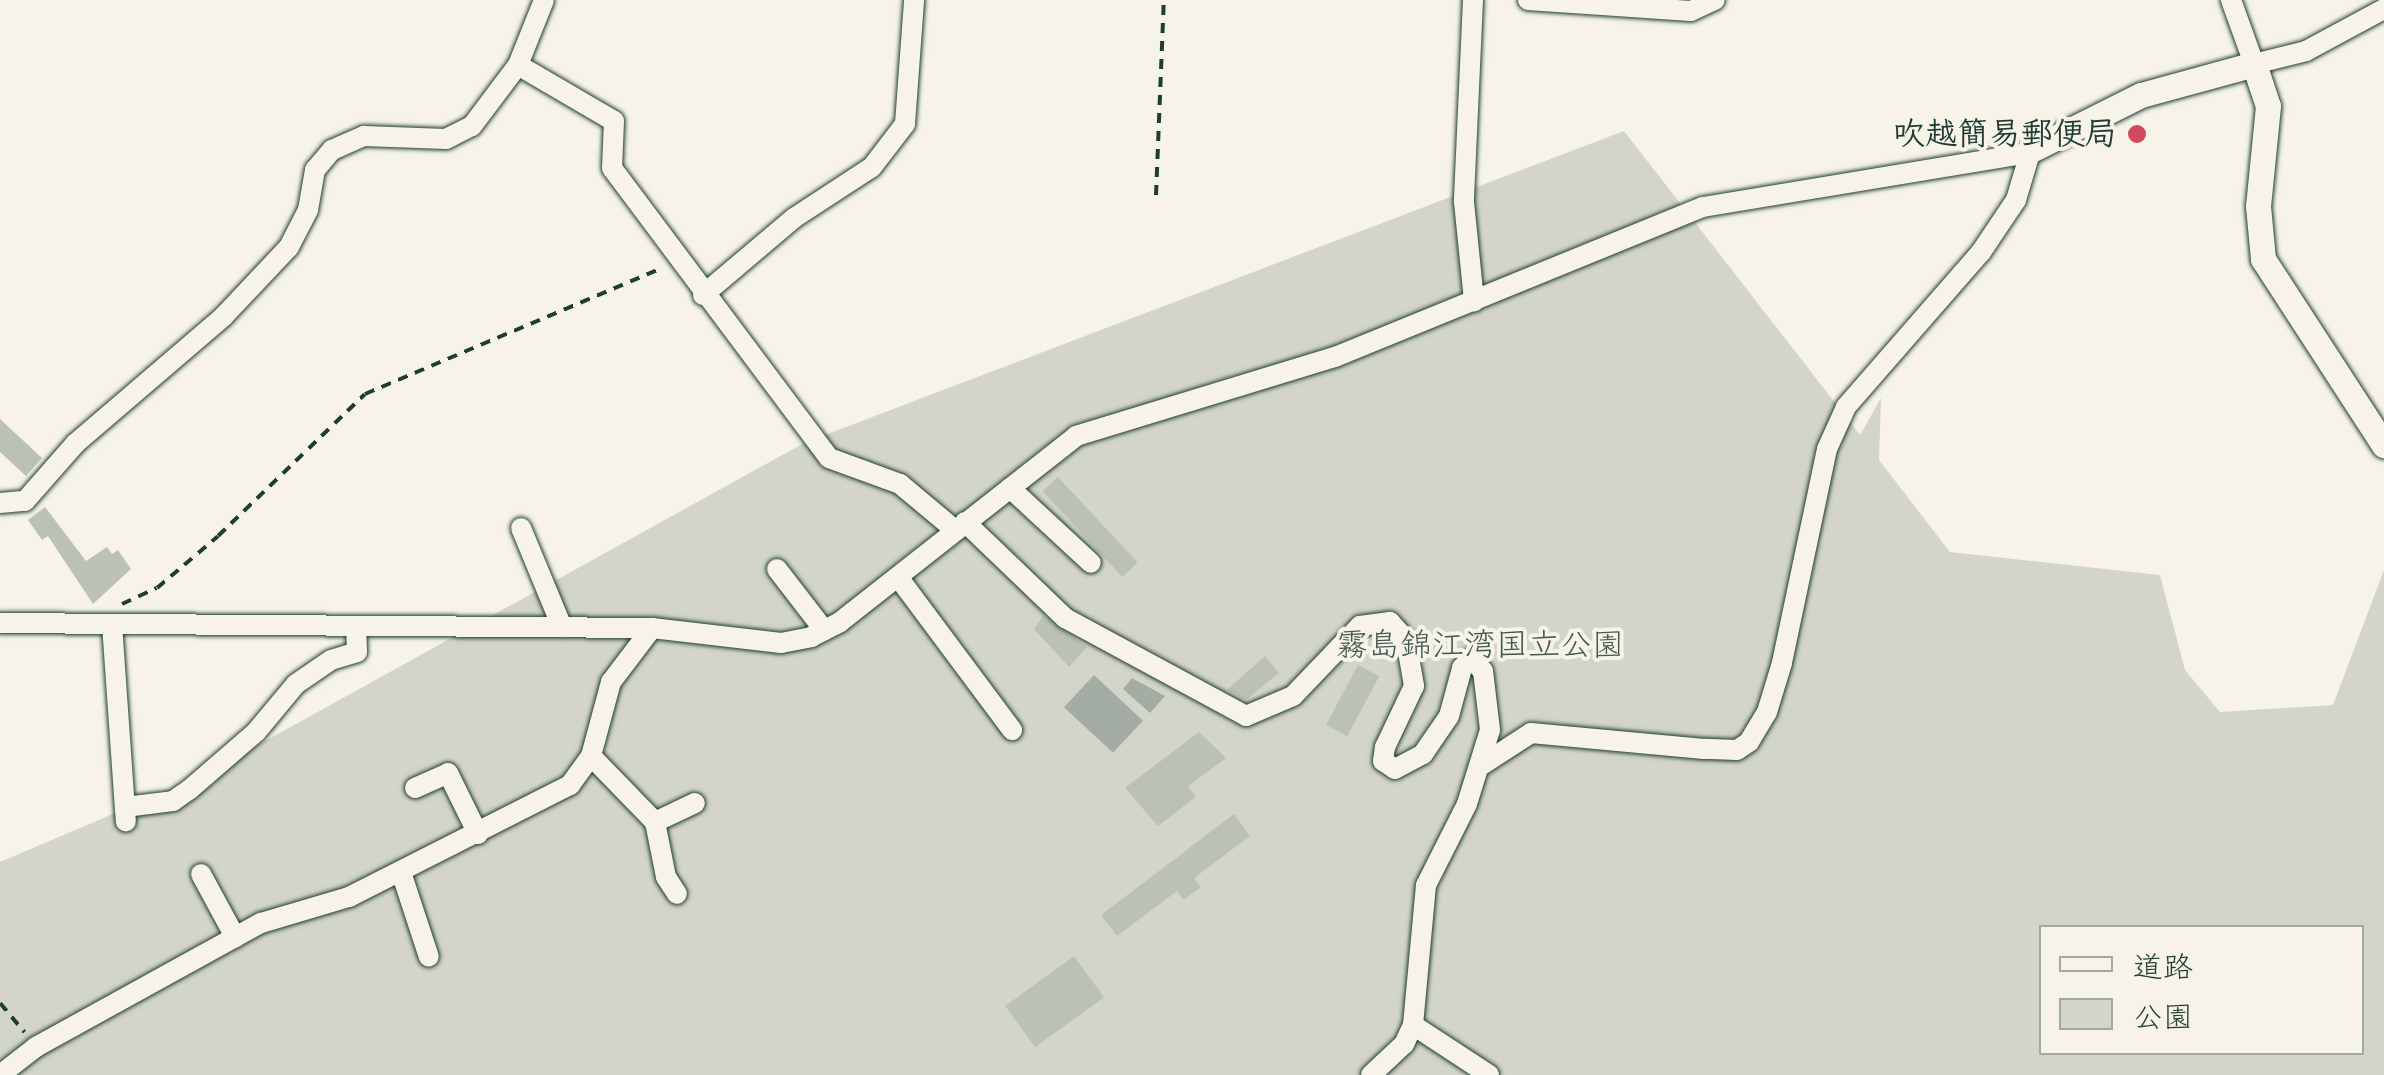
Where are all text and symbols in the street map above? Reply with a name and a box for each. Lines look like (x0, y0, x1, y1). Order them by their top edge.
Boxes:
place label: 吹越簡易郵便局 (1893, 115, 2117, 153)
marker: 吹越簡易郵便局 (2126, 123, 2148, 145)
park label: 霧島錦江湾国立公園 (1336, 626, 1624, 664)
legend (2039, 925, 2364, 1055)
text: 道路 (2133, 949, 2193, 986)
text: 公園 (2133, 999, 2193, 1036)

